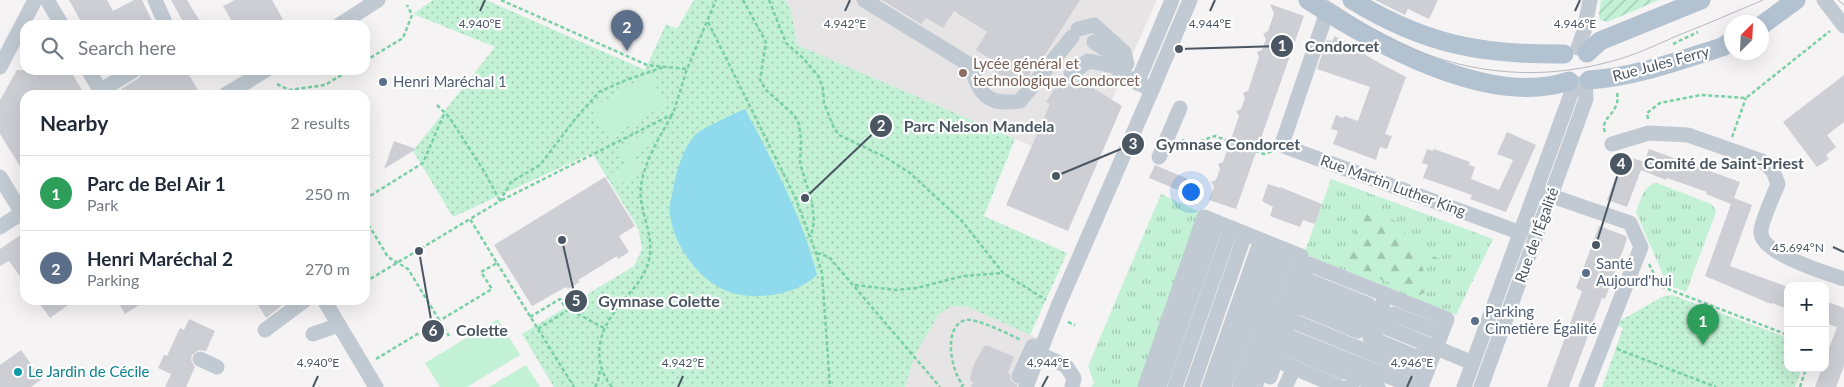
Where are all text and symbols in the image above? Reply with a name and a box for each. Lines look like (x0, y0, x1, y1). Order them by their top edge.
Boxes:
pin: 2 (611, 10, 643, 51)
north arrow (1724, 15, 1769, 60)
text: 4.940°E (459, 16, 501, 31)
text: 4.942°E (824, 16, 866, 31)
text: 4.944°E (1189, 16, 1231, 31)
text: 4.946°E (1554, 16, 1596, 31)
search box (20, 20, 370, 75)
callout: Condorcet (1270, 31, 1389, 62)
icon: search (38, 34, 66, 62)
text: Search here (78, 36, 176, 59)
text: 1 (1278, 36, 1286, 54)
text: Condorcet (1305, 36, 1379, 55)
street label: Rue Jules Ferry (1610, 41, 1711, 85)
place label: Lycée général et technologique Condorcet (973, 54, 1140, 89)
marker: Lycée général et technologique Condorcet (957, 67, 969, 79)
place label: Henri Maréchal 1 (393, 72, 507, 90)
marker: Henri Maréchal 1 (377, 76, 389, 88)
text: Nearby (40, 110, 108, 135)
callout: Parc Nelson Mandela (868, 110, 1064, 141)
text: 2 results (290, 113, 350, 132)
text: 2 (877, 116, 886, 134)
text: Parc Nelson Mandela (904, 116, 1054, 135)
callout: Gymnase Condorcet (1121, 128, 1310, 159)
text: 3 (1129, 134, 1137, 152)
text: Gymnase Condorcet (1156, 134, 1300, 153)
callout: Comité de Saint-Priest (1609, 148, 1814, 179)
street label: Rue Martin Luther King (1318, 150, 1469, 220)
text: Comité de Saint-Priest (1644, 153, 1804, 172)
text: 4 (1617, 154, 1626, 172)
text: Parc de Bel Air 1 (87, 172, 226, 195)
your location (1178, 179, 1204, 205)
text: 1 (51, 184, 61, 203)
text: 250 m (305, 184, 350, 203)
street label: Rue de l'Égalité (1510, 184, 1562, 285)
text: Park (87, 195, 118, 214)
text: 45.694°N (1772, 240, 1824, 255)
text: Henri Maréchal 2 (87, 247, 233, 270)
place label: Santé Aujourd'hui (1596, 254, 1672, 289)
text: 2 (51, 259, 61, 278)
text: 270 m (305, 259, 350, 278)
marker: Santé Aujourd'hui (1580, 267, 1592, 279)
text: Parking (87, 270, 139, 289)
map controls (1784, 282, 1829, 372)
button: + (1784, 282, 1829, 327)
callout: Gymnase Colette (564, 286, 730, 317)
text: 5 (572, 291, 580, 309)
text: Gymnase Colette (598, 291, 720, 310)
place label: Parking Cimetière Égalité (1485, 302, 1597, 337)
pin: 1 (1687, 304, 1719, 345)
callout: Colette (421, 315, 517, 346)
marker: Parking Cimetière Égalité (1469, 315, 1481, 327)
text: Colette (456, 320, 508, 339)
text: 6 (429, 321, 438, 339)
button: − (1784, 327, 1829, 372)
text: 4.940°E (297, 355, 339, 370)
text: 4.942°E (662, 355, 704, 370)
text: 4.944°E (1027, 355, 1069, 370)
text: 4.946°E (1391, 355, 1433, 370)
place label: Le Jardin de Cécile (28, 362, 150, 380)
marker: Le Jardin de Cécile (12, 366, 24, 378)

